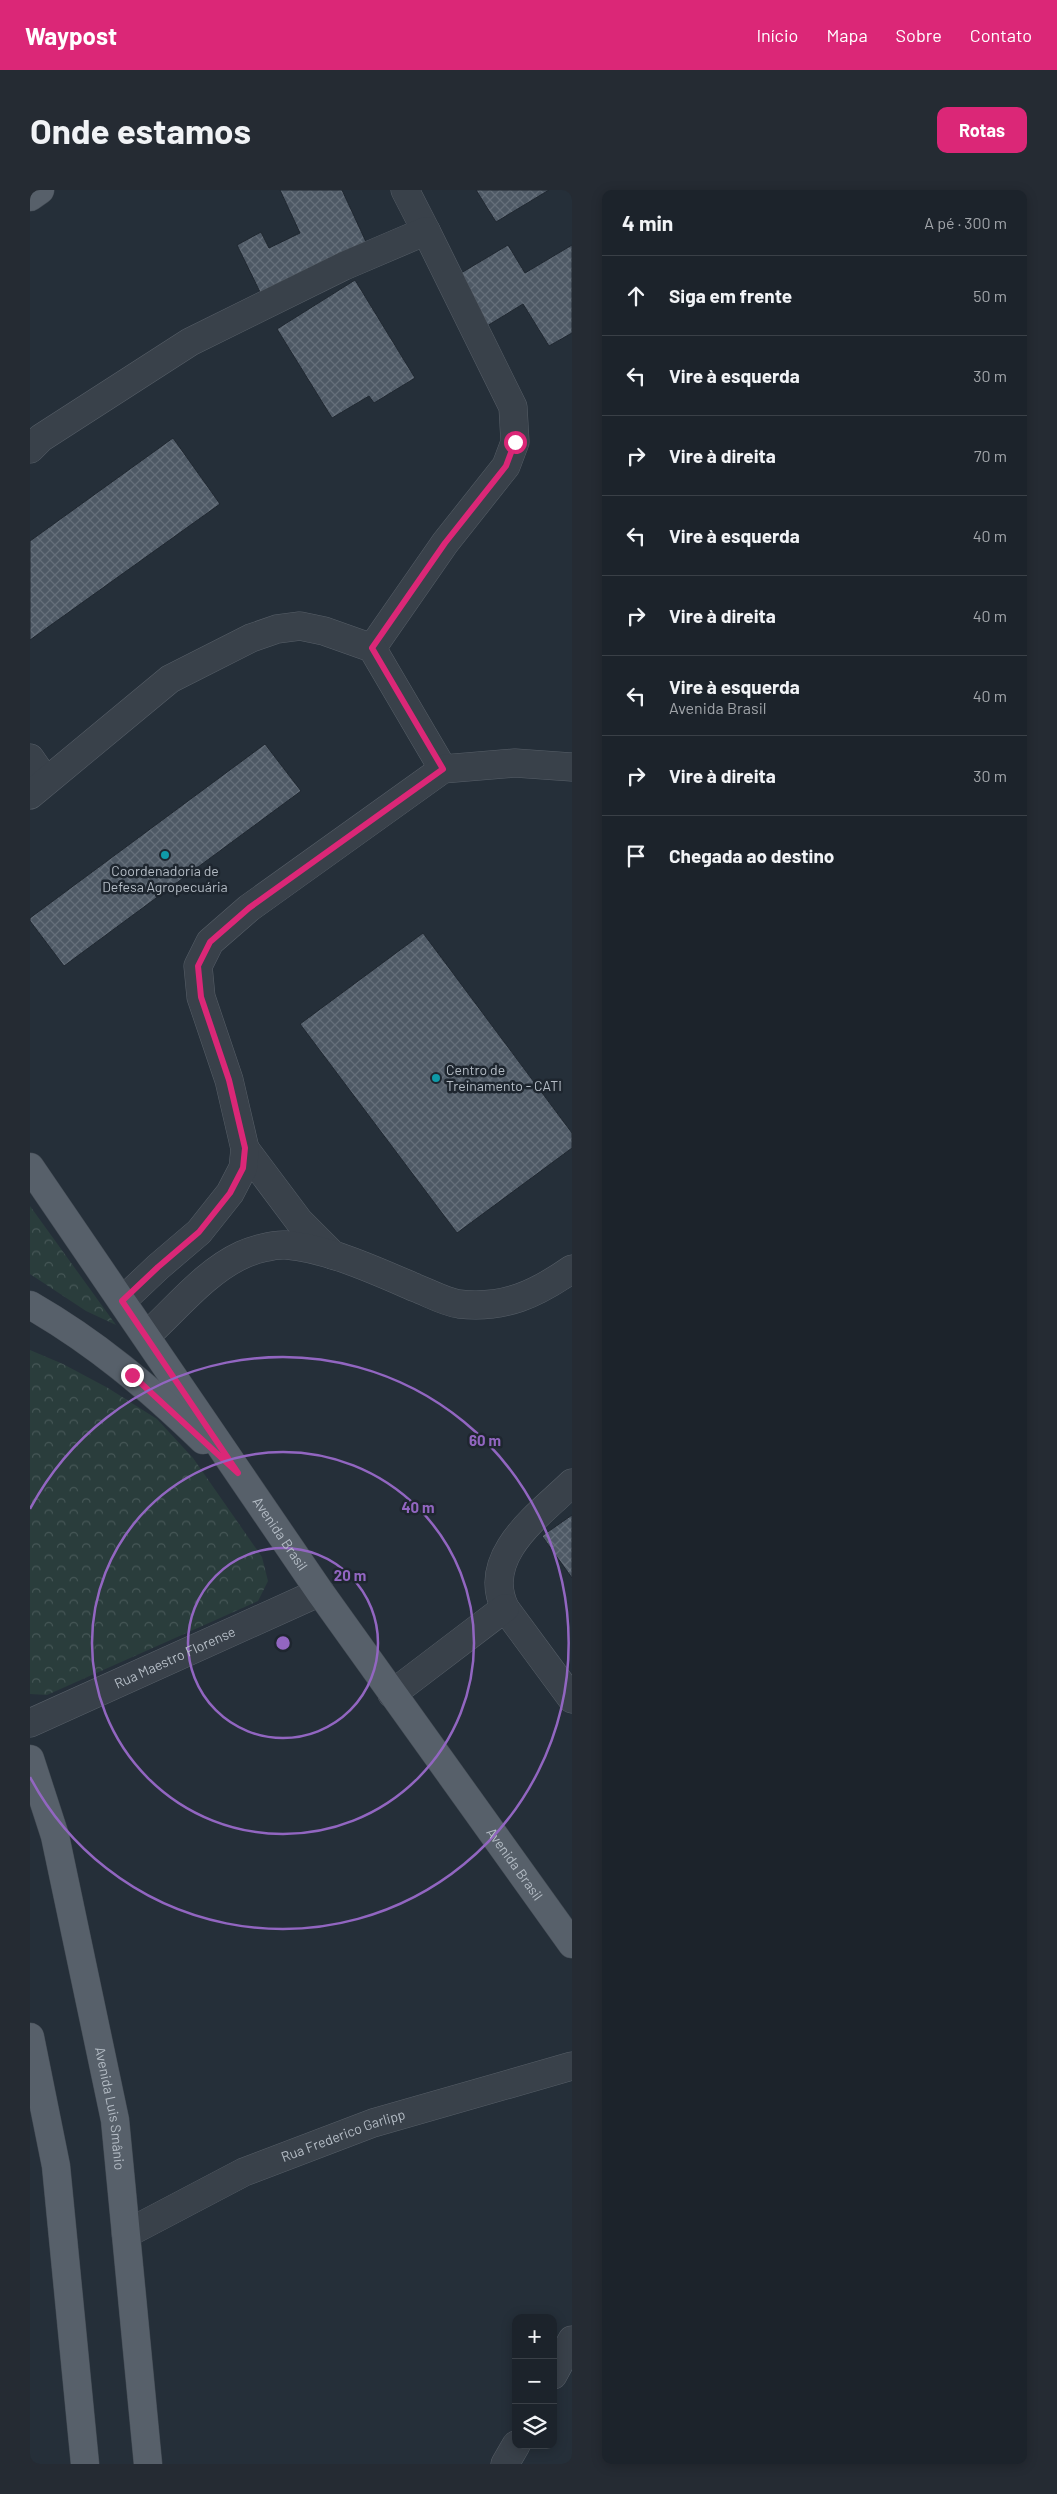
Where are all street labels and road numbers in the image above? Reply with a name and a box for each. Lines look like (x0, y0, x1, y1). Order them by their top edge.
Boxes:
street label: Avenida Brasil (250, 1493, 312, 1573)
street label: Rua Maestro Florense (112, 1622, 238, 1692)
street label: Avenida Brasil (483, 1824, 547, 1903)
street label: Avenida Luis Smânio (92, 2045, 129, 2171)
street label: Rua Frederico Garlipp (278, 2105, 407, 2165)

